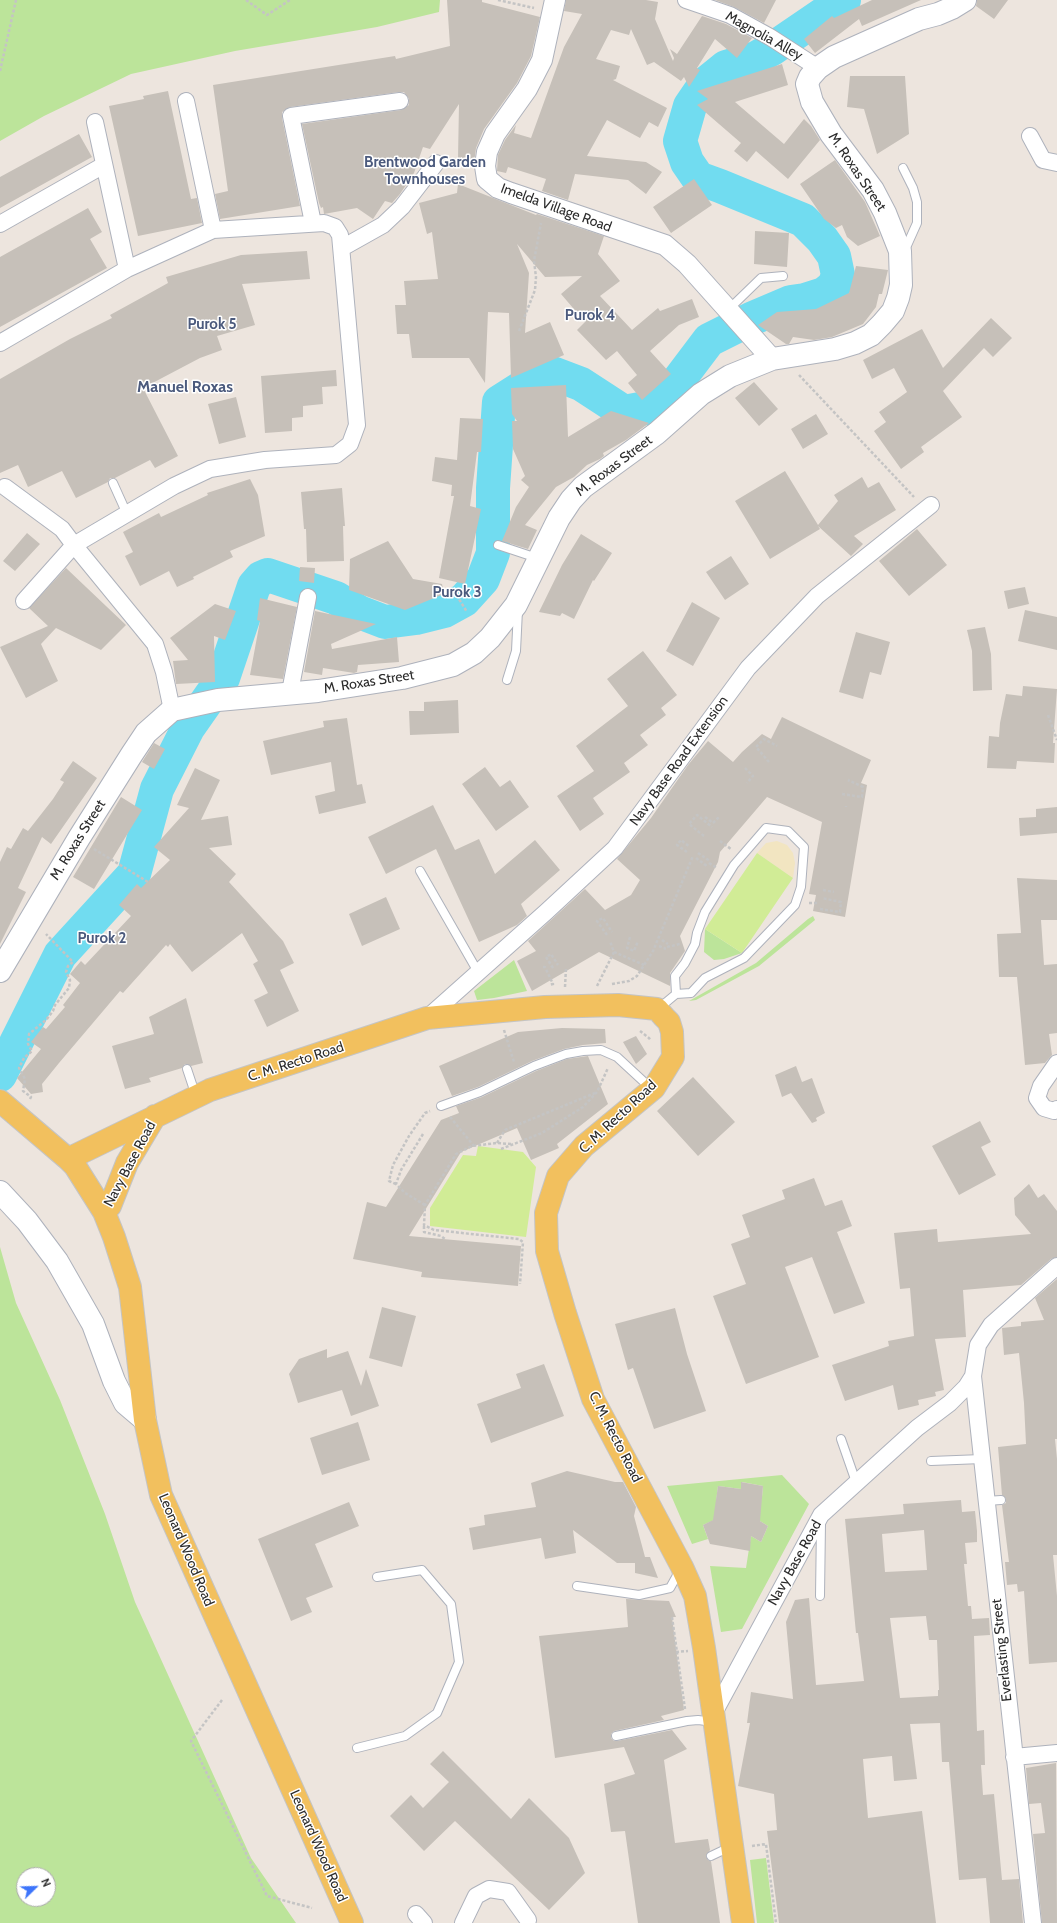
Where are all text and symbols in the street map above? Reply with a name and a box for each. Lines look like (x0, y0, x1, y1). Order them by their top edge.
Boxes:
street label: Magnolia Alley (722, 8, 806, 64)
street label: M. Roxas Street (825, 129, 889, 215)
district label: Brentwood Garden Townhouses (364, 154, 486, 189)
street label: Imelda Village Road (498, 180, 614, 236)
district label: Purok 4 (565, 307, 615, 325)
district label: Purok 5 (187, 316, 237, 334)
district label: Manuel Roxas (137, 377, 233, 397)
street label: M. Roxas Street (573, 432, 655, 500)
district label: Purok 3 (432, 584, 482, 602)
street label: M. Roxas Street (323, 667, 415, 697)
street label: Navy Base Road Extension (626, 693, 732, 829)
street label: M. Roxas Street (47, 797, 109, 883)
district label: Purok 2 (77, 930, 127, 948)
street label: C. M. Recto Road (246, 1039, 346, 1085)
street label: C. M. Recto Road (576, 1077, 660, 1157)
street label: Navy Base Road (100, 1118, 160, 1210)
street label: C. M. Recto Road (585, 1389, 645, 1485)
street label: Leonard Wood Road (155, 1491, 217, 1609)
street label: Navy Base Road (765, 1517, 825, 1609)
street label: Everlasting Street (988, 1598, 1016, 1702)
street label: Leonard Wood Road (286, 1787, 350, 1905)
north arrow (16, 1867, 56, 1907)
text: N (38, 1876, 54, 1889)

